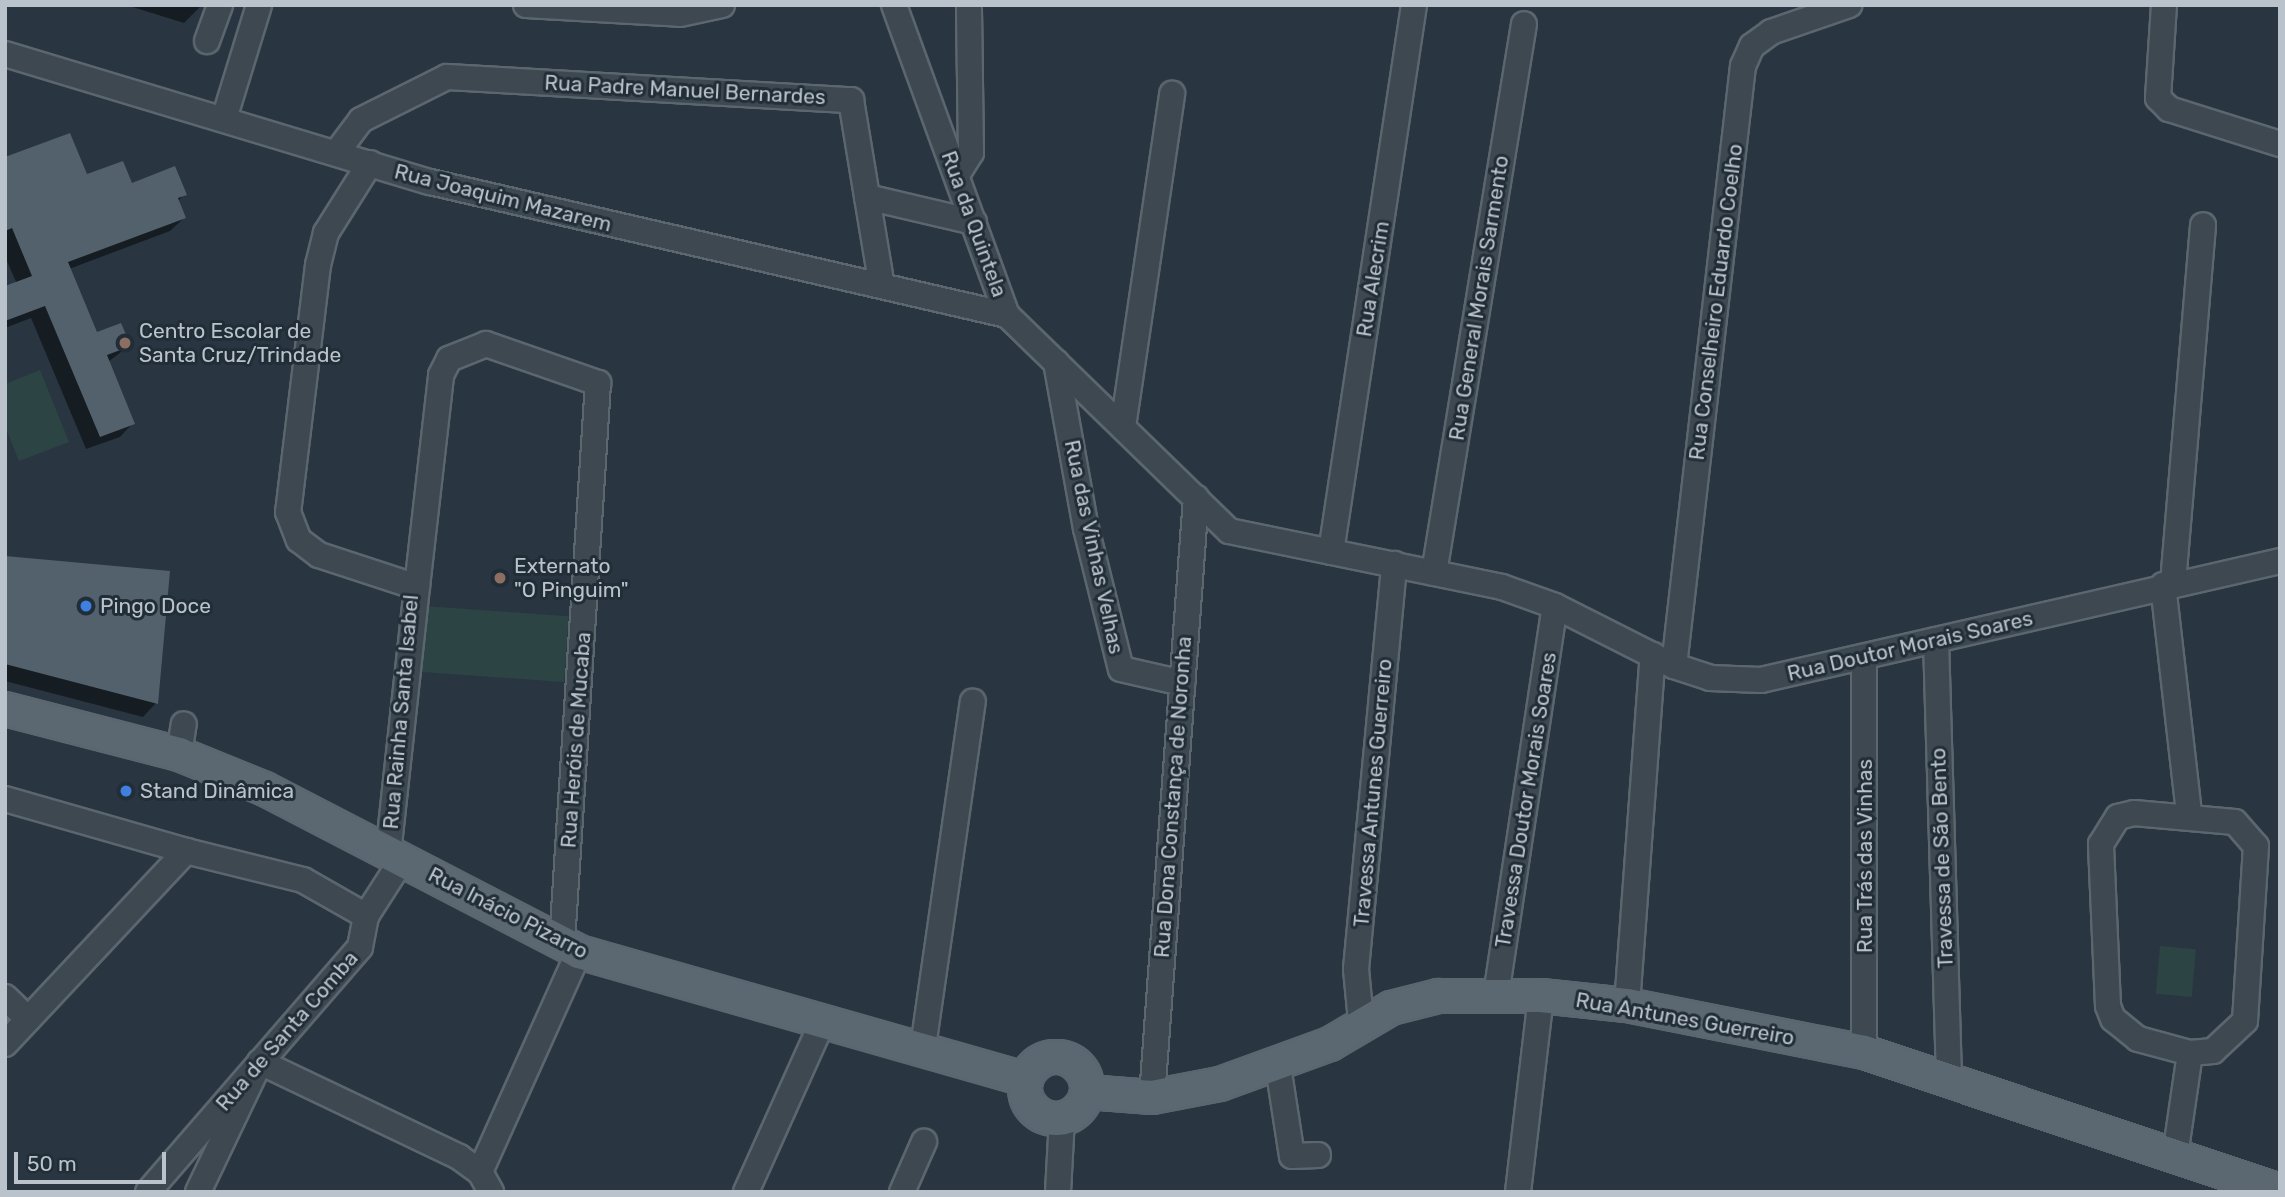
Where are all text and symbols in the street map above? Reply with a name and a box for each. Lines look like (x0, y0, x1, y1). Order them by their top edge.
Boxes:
street label: Rua Padre Manuel Bernardes (544, 70, 826, 110)
street label: Rua Conselheiro Eduardo Coelho (1684, 142, 1748, 462)
street label: Rua da Quintela (936, 148, 1012, 300)
street label: Rua General Morais Sarmento (1444, 154, 1514, 442)
street label: Rua Joaquim Mazarem (392, 159, 614, 237)
street label: Rua Alecrim (1351, 219, 1395, 339)
place label: Centro Escolar de Santa Cruz/Trindade (139, 318, 341, 368)
marker: Centro Escolar de Santa Cruz/Trindade (117, 335, 133, 351)
street label: Rua das Vinhas Velhas (1059, 437, 1129, 657)
place label: Externato "O Pinguim" (514, 553, 629, 603)
marker: Externato "O Pinguim" (492, 570, 508, 586)
place label: Pingo Doce (100, 593, 211, 619)
street label: Rua Rainha Santa Isabel (378, 594, 424, 830)
marker: Pingo Doce (78, 598, 94, 614)
street label: Rua Doutor Morais Soares (1785, 605, 2035, 687)
street label: Rua Heróis de Mucaba (556, 631, 596, 849)
street label: Rua Dona Constança de Noronha (1149, 635, 1197, 959)
street label: Travessa Doutor Morais Soares (1490, 650, 1562, 950)
street label: Travessa Antunes Guerreiro (1349, 658, 1397, 928)
street label: Travessa de São Bento (1926, 747, 1958, 969)
street label: Rua Trás das Vinhas (1852, 758, 1878, 954)
place label: Stand Dinâmica (140, 778, 294, 804)
marker: Stand Dinâmica (118, 783, 134, 799)
street label: Rua Inácio Pizarro (424, 862, 592, 964)
street label: Rua de Santa Comba (211, 946, 363, 1116)
street label: Rua Antunes Guerreiro (1573, 987, 1797, 1051)
scale bar (18, 1138, 170, 1182)
text: 50 m (27, 1151, 77, 1176)

